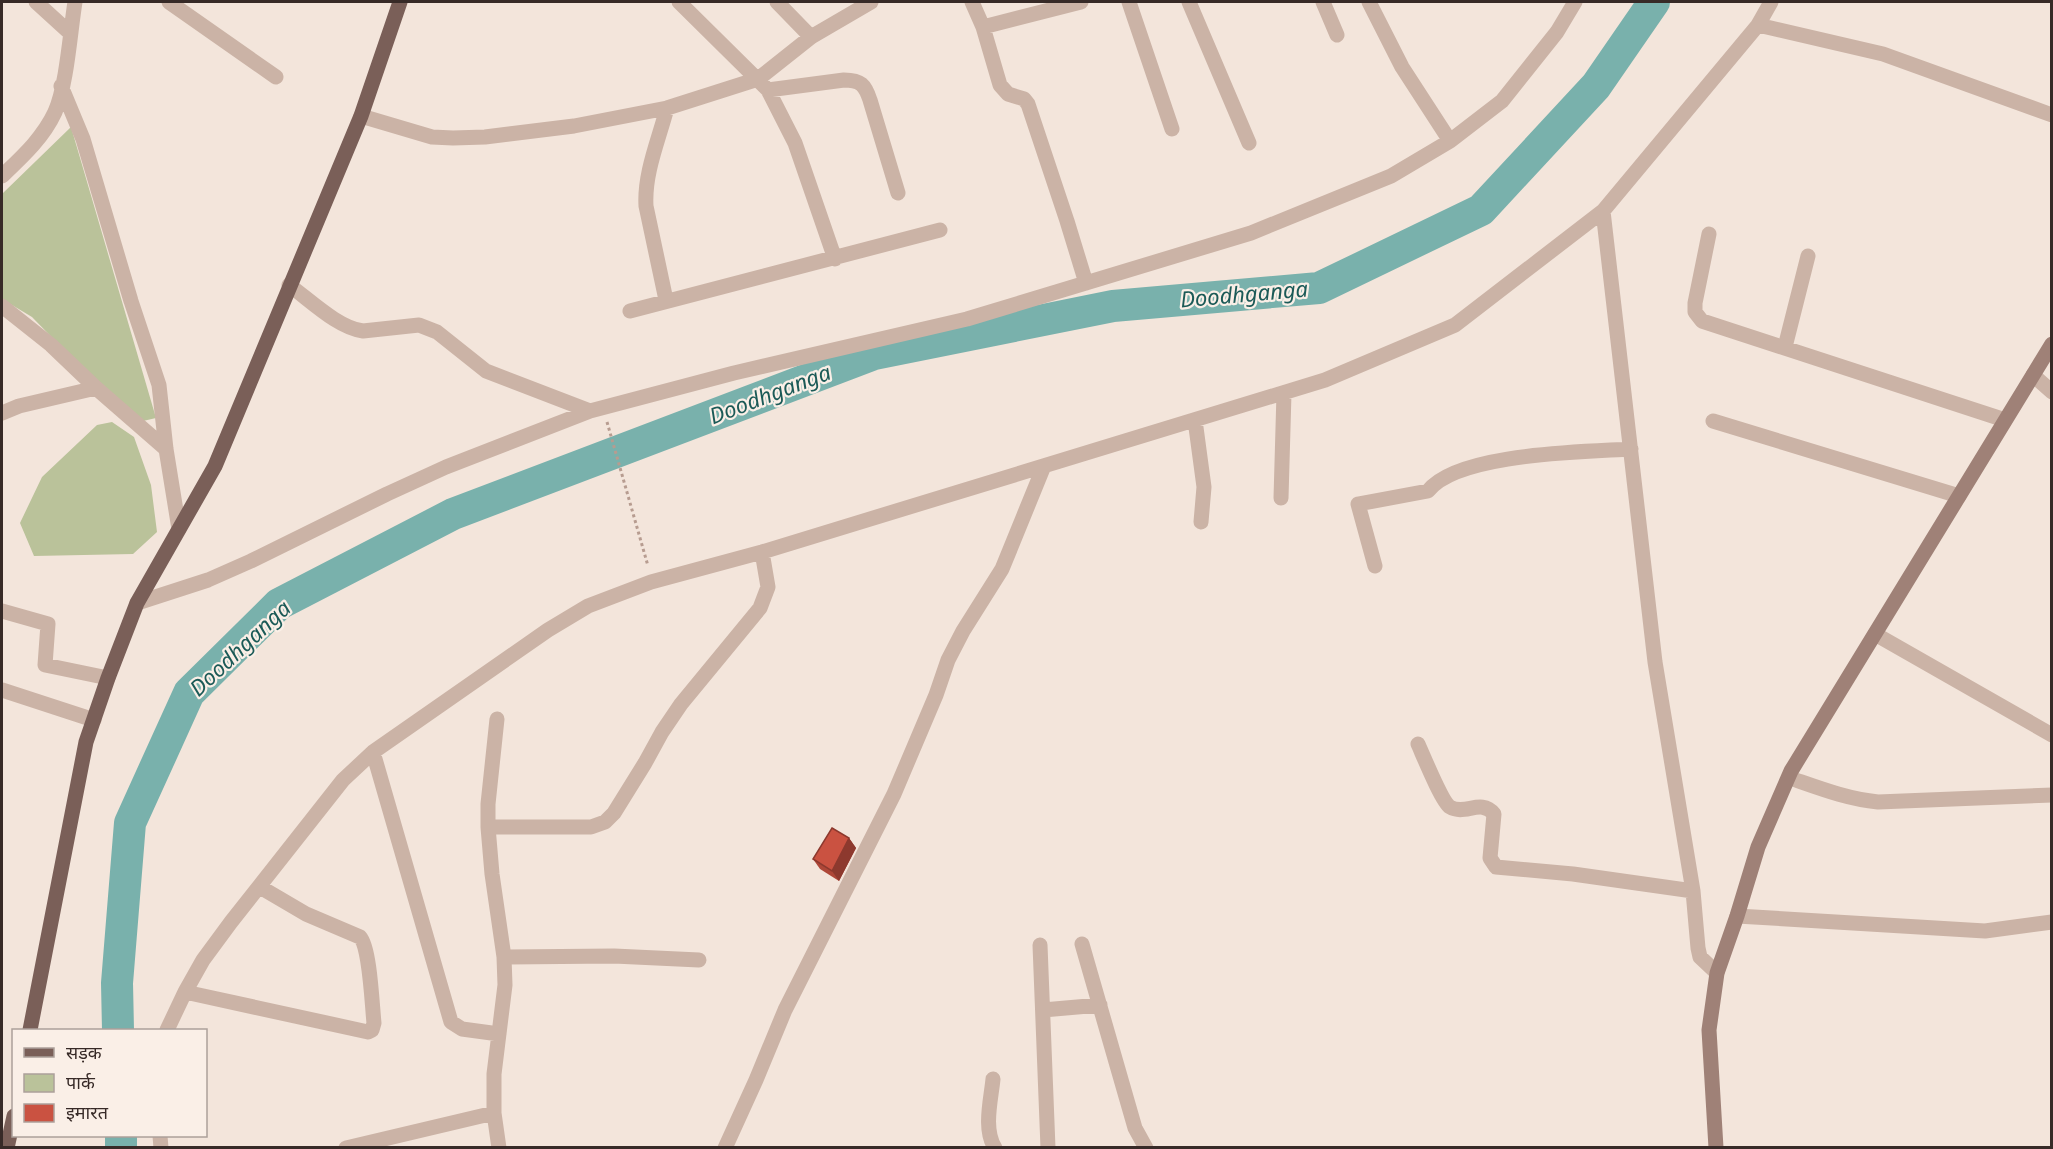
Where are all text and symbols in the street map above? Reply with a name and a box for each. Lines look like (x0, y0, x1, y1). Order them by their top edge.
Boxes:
water label: Doodhganga (1179, 272, 1310, 314)
water label: Doodhganga (704, 356, 835, 430)
water label: Doodhganga (182, 592, 297, 702)
legend (12, 1029, 207, 1137)
text: सड़क (66, 1040, 103, 1064)
text: पार्क (66, 1070, 96, 1094)
text: इमारत (66, 1100, 109, 1124)

